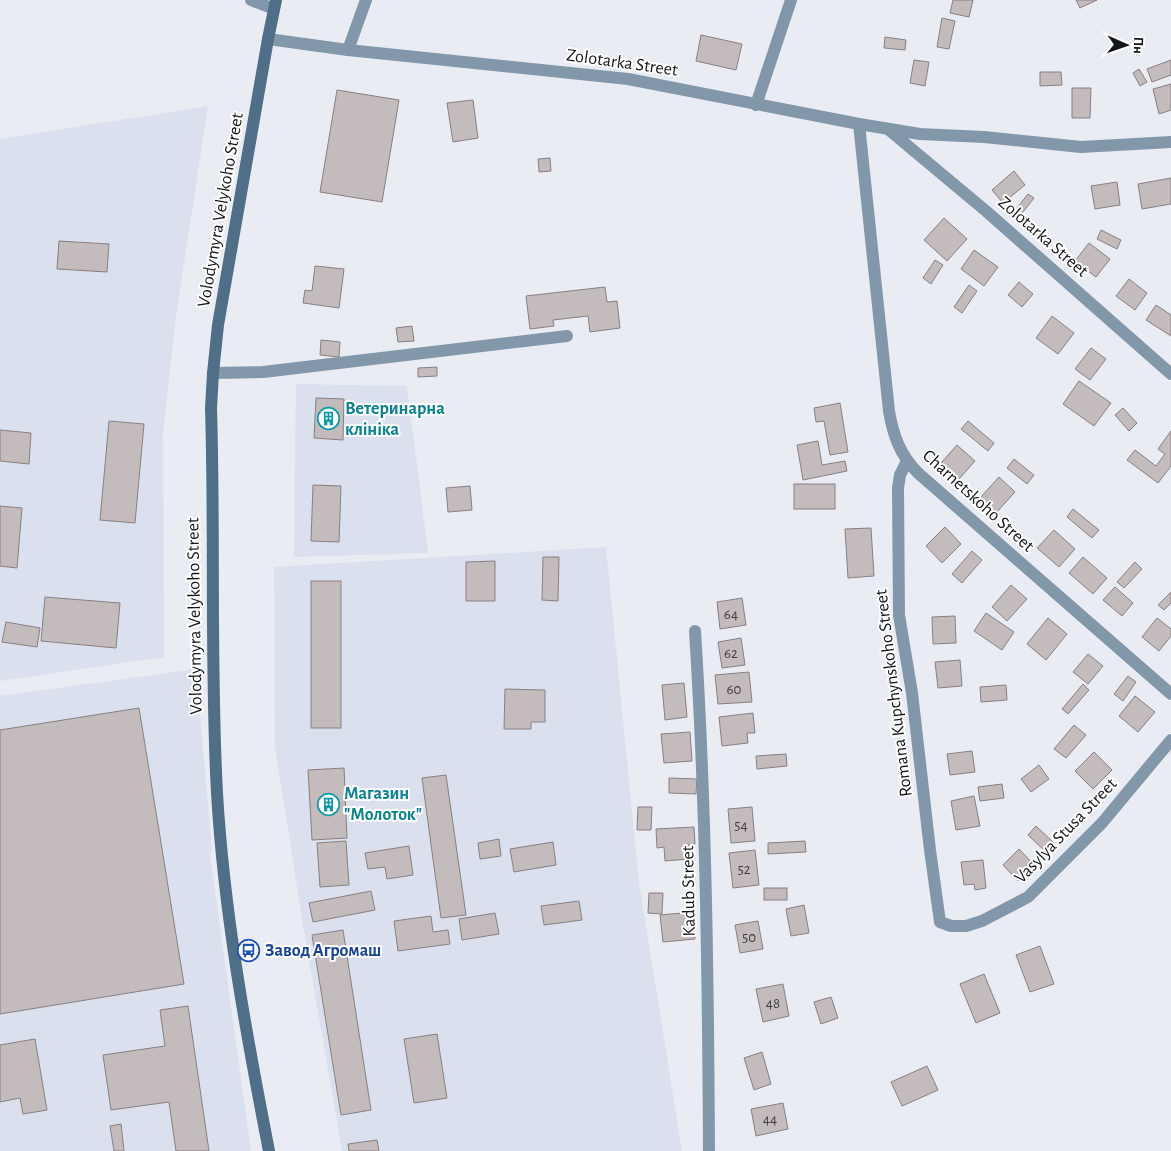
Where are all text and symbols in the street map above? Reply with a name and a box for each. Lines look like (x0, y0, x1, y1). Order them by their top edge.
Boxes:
north arrow (1101, 20, 1151, 70)
text: Пн (1131, 37, 1145, 54)
street label: Zolotarka Street (565, 46, 679, 80)
street label: Volodymyra Velykoho Street (195, 111, 247, 309)
street label: Zolotarka Street (995, 193, 1091, 281)
place label: Ветеринарна клініка (345, 400, 445, 439)
building icon: Ветеринарна клініка (317, 407, 341, 431)
street label: Charnetskoho Street (919, 446, 1037, 556)
street label: Volodymyra Velykoho Street (184, 517, 206, 715)
street label: Romana Kupchynskoho Street (872, 588, 916, 798)
house number: 64 (724, 607, 738, 622)
house number: 62 (724, 646, 738, 661)
house number: 60 (727, 682, 742, 697)
street label: Vasylya Stusa Street (1011, 775, 1121, 887)
place label: Магазин "Молоток" (344, 785, 422, 824)
building icon: Магазин "Молоток" (316, 792, 340, 816)
house number: 54 (734, 818, 748, 833)
street label: Kadub Street (679, 845, 699, 937)
house number: 52 (737, 862, 751, 877)
house number: 50 (742, 930, 756, 945)
bus stop icon: Завод Агромаш (237, 939, 261, 963)
place label: Завод Агромаш (265, 942, 381, 960)
house number: 48 (766, 996, 780, 1011)
house number: 44 (763, 1112, 777, 1127)

